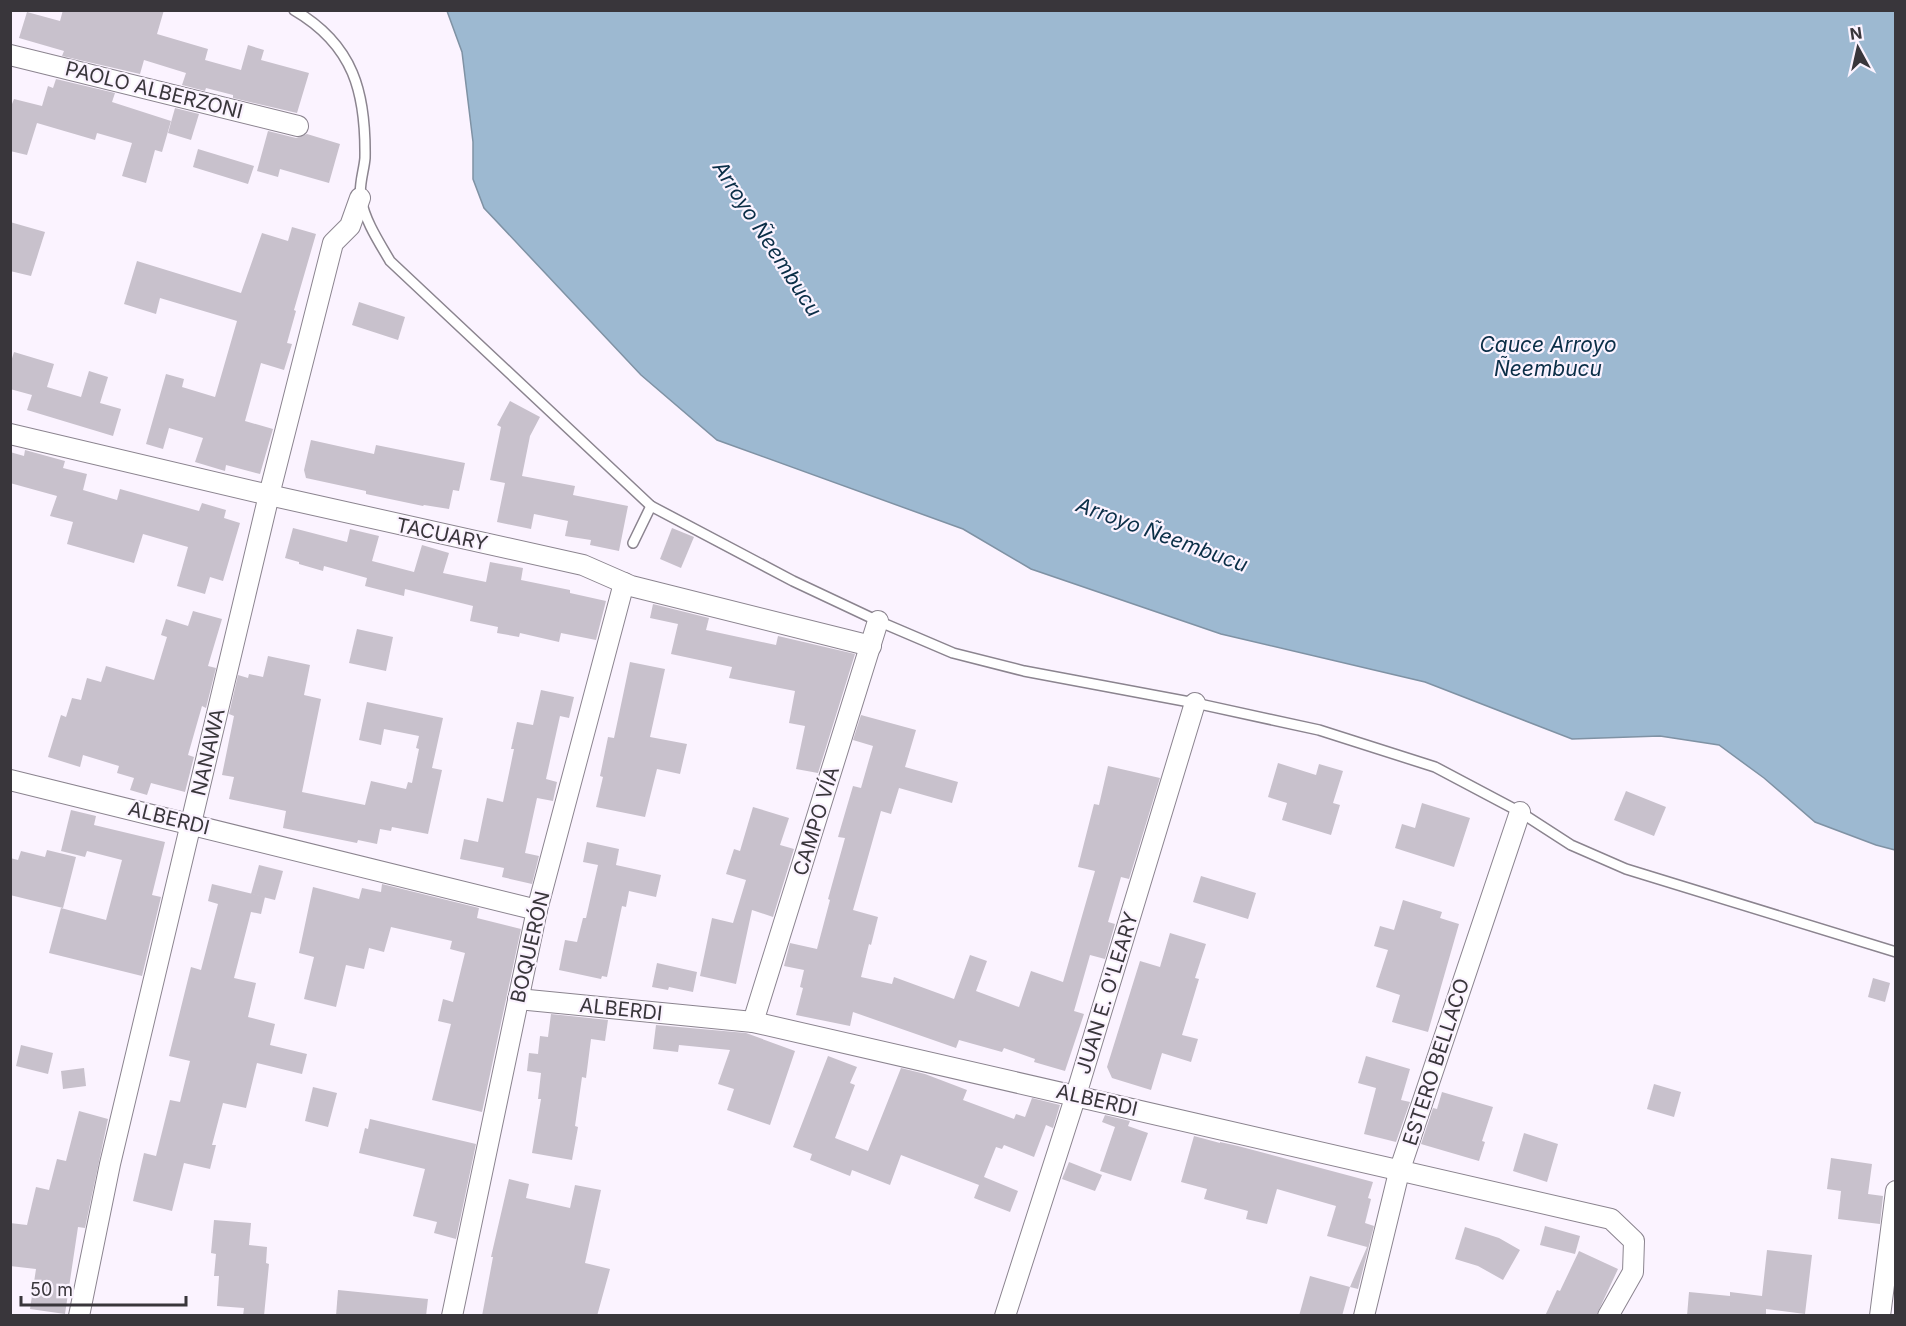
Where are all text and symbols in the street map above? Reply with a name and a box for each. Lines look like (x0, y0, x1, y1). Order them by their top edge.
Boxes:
north arrow (1828, 18, 1888, 78)
text: N (1848, 22, 1863, 44)
street label: PAOLO ALBERZONI (63, 56, 245, 124)
water label: Arroyo Ñeembucu (707, 155, 828, 321)
water label: Cauce Arroyo Ñeembucu (1479, 332, 1617, 381)
water label: Arroyo Ñeembucu (1072, 491, 1252, 577)
street label: TACUARY (394, 513, 490, 556)
street label: NANAWA (186, 706, 230, 798)
street label: CAMPO VÍA (787, 763, 844, 878)
street label: ALBERDI (126, 796, 212, 840)
street label: BOQUERÓN (505, 889, 554, 1005)
street label: JUAN E. O'LEARY (1071, 909, 1143, 1077)
street label: ESTERO BELLACO (1398, 975, 1474, 1149)
street label: ALBERDI (579, 993, 663, 1025)
street label: ALBERDI (1054, 1079, 1140, 1121)
scale bar (21, 1269, 186, 1307)
text: 50 m (30, 1279, 73, 1300)

